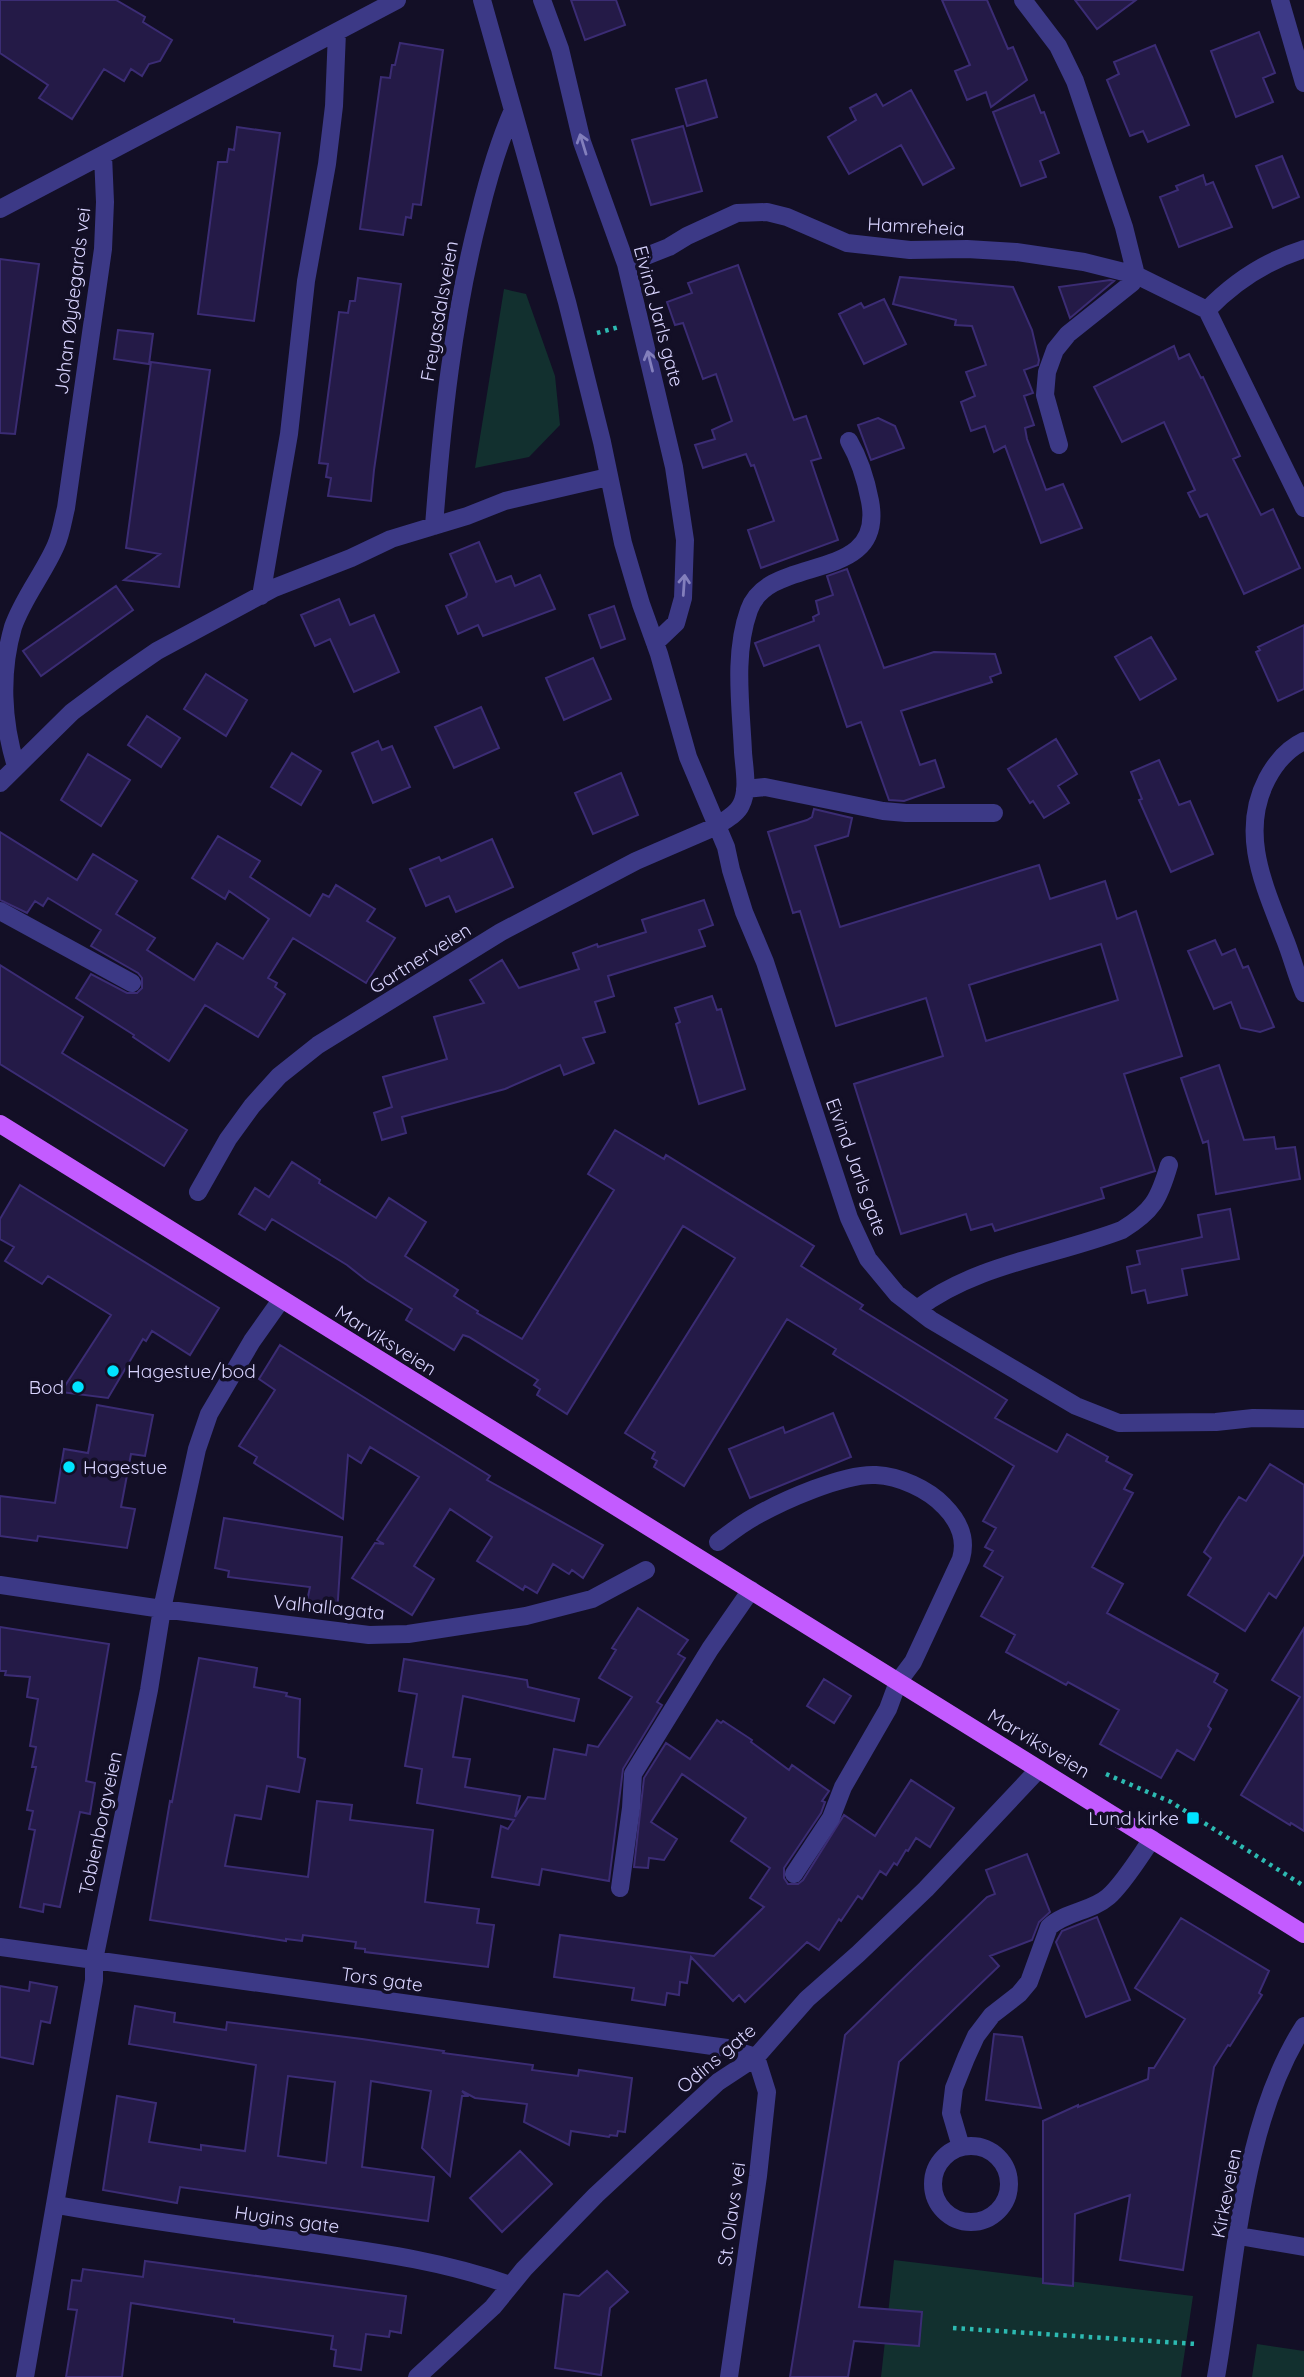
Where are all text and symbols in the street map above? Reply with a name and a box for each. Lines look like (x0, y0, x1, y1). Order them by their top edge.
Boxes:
one-way arrow (576, 133, 589, 155)
street label: Johan Øydegards vei (49, 206, 95, 396)
street label: Hamreheia (867, 211, 965, 241)
street label: Freyasdalsveien (415, 239, 463, 383)
street label: Eivind Jarls gate (629, 243, 689, 389)
one-way arrow (643, 350, 656, 373)
one-way arrow (678, 574, 691, 597)
street label: Gartnerveien (365, 917, 475, 999)
street label: Eivind Jarls gate (821, 1095, 893, 1239)
street label: Marviksveien (331, 1299, 441, 1381)
place label: Hagestue/bod (127, 1359, 256, 1383)
marker: Hagestue/bod (105, 1363, 121, 1379)
place label: Bod (29, 1375, 64, 1399)
marker: Bod (70, 1379, 86, 1395)
place label: Hagestue (83, 1455, 167, 1479)
marker: Hagestue (61, 1459, 77, 1475)
street label: Valhallagata (272, 1589, 386, 1625)
street label: Marviksveien (983, 1703, 1095, 1783)
street label: Tobienborgveien (73, 1749, 127, 1897)
place label: Lund kirke (1088, 1806, 1179, 1830)
marker: Lund kirke (1185, 1810, 1201, 1826)
street label: Tors gate (340, 1961, 424, 1997)
street label: Odins gate (672, 2018, 760, 2098)
street label: Kirkeveien (1206, 2146, 1246, 2240)
street label: St. Olavs vei (712, 2160, 750, 2268)
street label: Hugins gate (233, 2200, 341, 2238)

